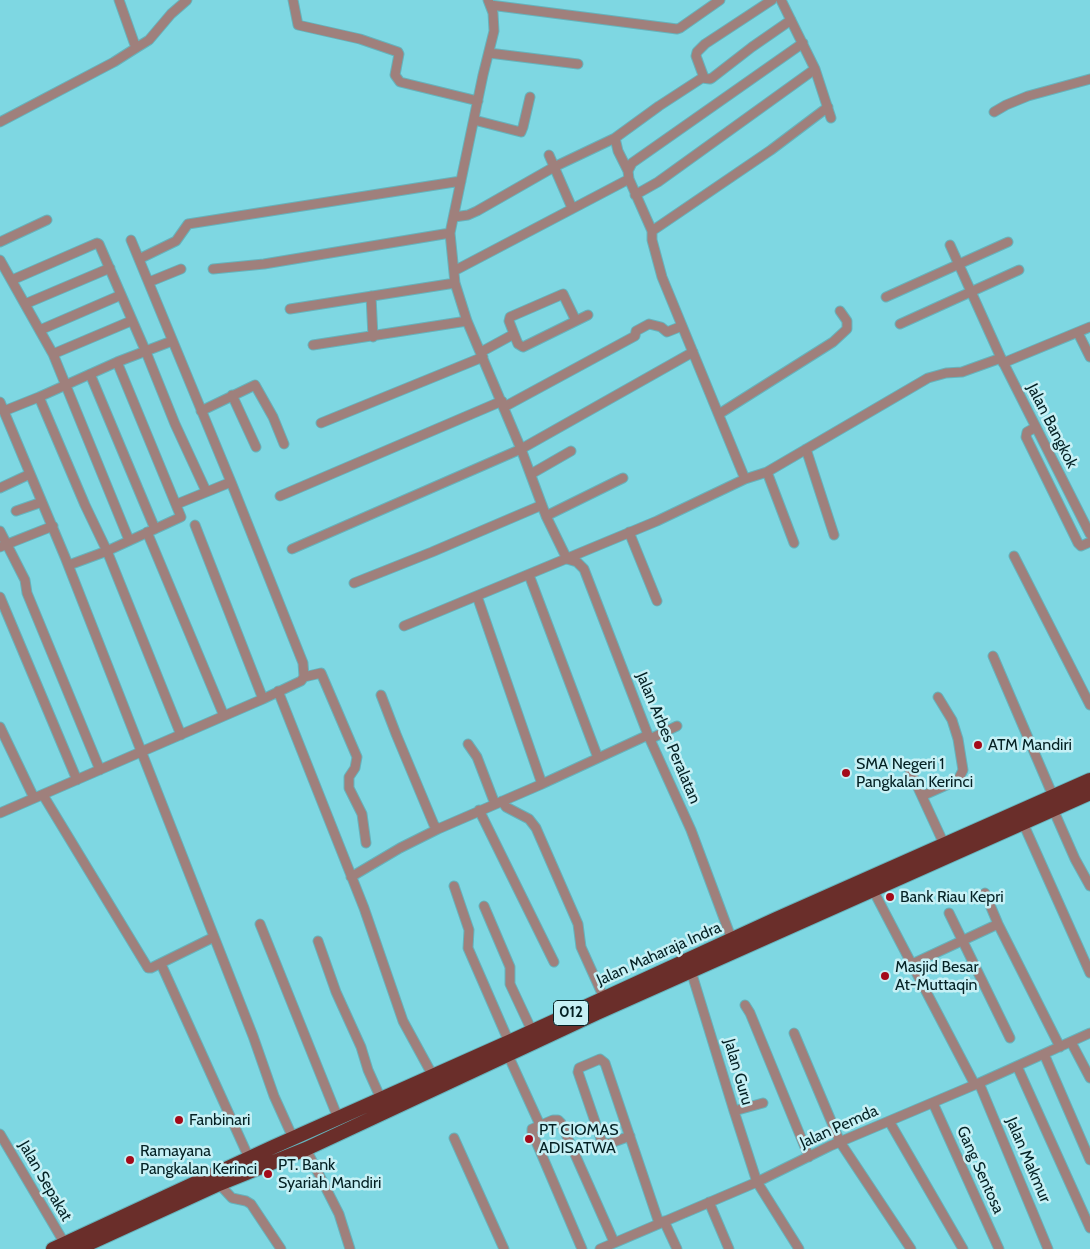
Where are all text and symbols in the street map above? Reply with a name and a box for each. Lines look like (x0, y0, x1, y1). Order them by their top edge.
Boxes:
street label: Jalan Bangkok (1022, 380, 1082, 472)
street label: Jalan Arbes Peralatan (632, 669, 704, 807)
place label: ATM Mandiri (988, 735, 1072, 755)
marker: ATM Mandiri (972, 739, 984, 751)
place label: SMA Negeri 1 Pangkalan Kerinci (856, 754, 973, 792)
marker: SMA Negeri 1 Pangkalan Kerinci (840, 767, 852, 779)
place label: Bank Riau Kepri (900, 887, 1004, 907)
marker: Bank Riau Kepri (884, 891, 896, 903)
street label: Jalan Maharaja Indra (594, 918, 724, 990)
place label: Masjid Besar At-Muttaqin (895, 957, 979, 995)
marker: Masjid Besar At-Muttaqin (879, 970, 891, 982)
road number: 012 (554, 1000, 588, 1026)
street label: Jalan Guru (719, 1037, 757, 1107)
street label: Jalan Pemda (797, 1101, 881, 1153)
place label: Fanbinari (189, 1110, 250, 1130)
marker: Fanbinari (173, 1114, 185, 1126)
street label: Jalan Makmur (1001, 1114, 1055, 1206)
place label: PT CIOMAS ADISATWA (539, 1120, 619, 1158)
street label: Gang Sentosa (952, 1123, 1008, 1217)
marker: PT CIOMAS ADISATWA (523, 1133, 535, 1145)
street label: Jalan Sepakat (14, 1137, 76, 1225)
place label: Ramayana Pangkalan Kerinci (140, 1141, 257, 1179)
marker: Ramayana Pangkalan Kerinci (124, 1154, 136, 1166)
place label: PT. Bank Syariah Mandiri (278, 1155, 381, 1193)
marker: PT. Bank Syariah Mandiri (262, 1168, 274, 1180)

